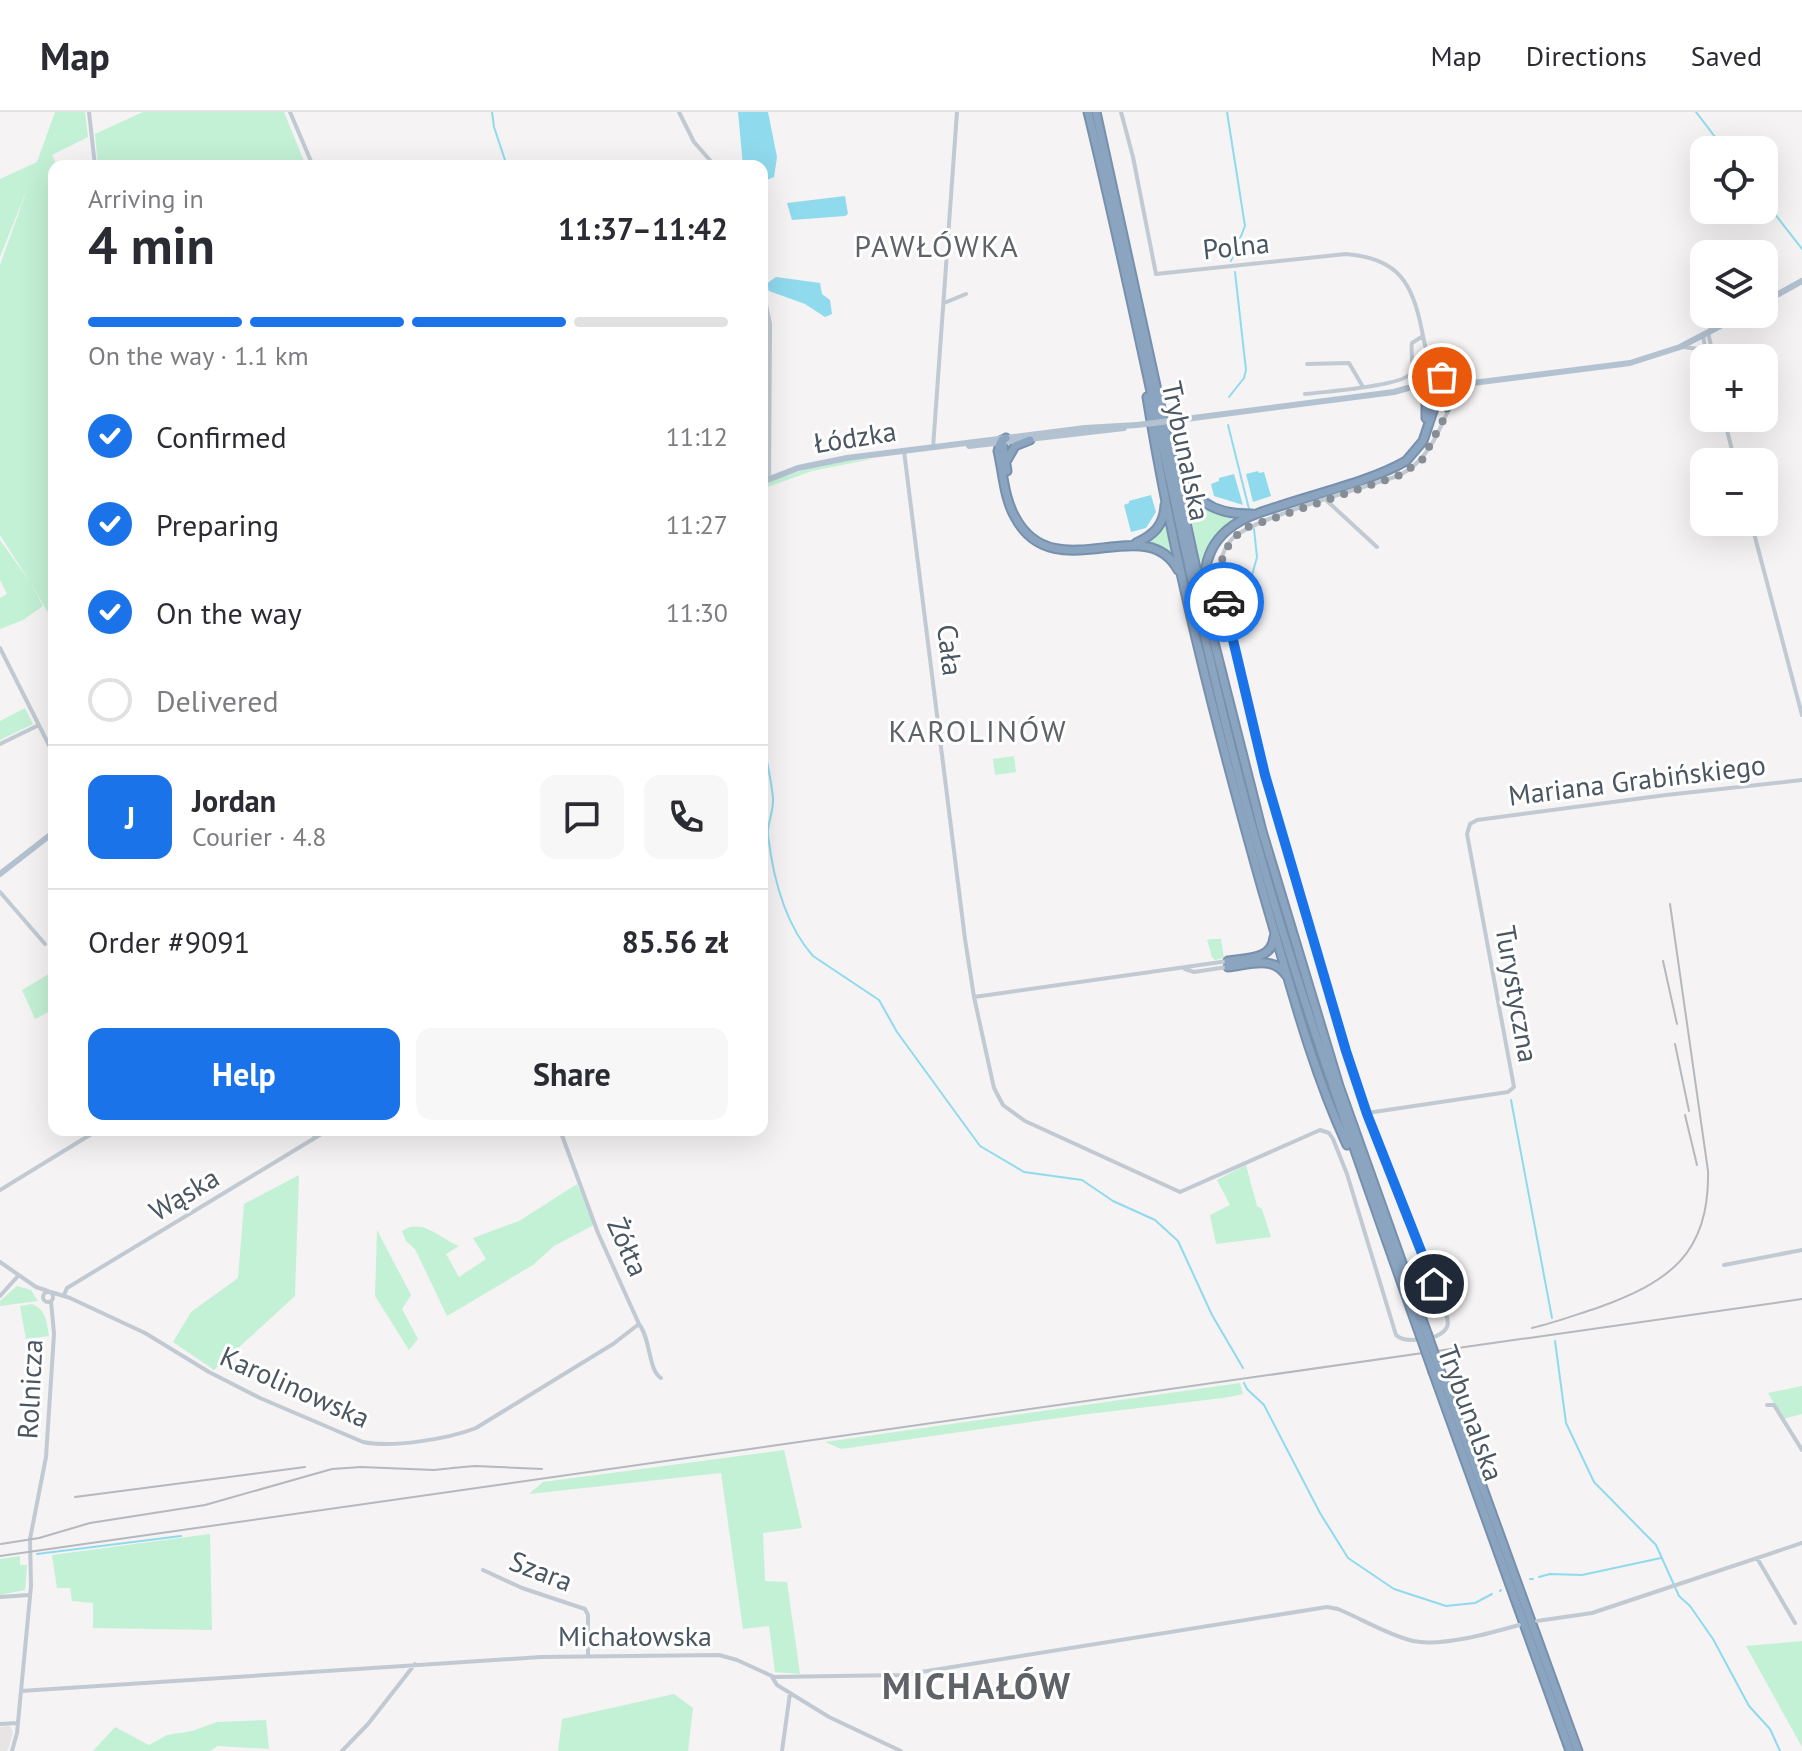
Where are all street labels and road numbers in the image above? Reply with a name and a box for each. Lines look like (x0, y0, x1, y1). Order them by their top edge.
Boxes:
street label: Polna (1201, 224, 1271, 267)
street label: Trybunalska (1154, 378, 1219, 524)
street label: Łódzka (811, 412, 899, 461)
street label: Cała (929, 622, 972, 678)
street label: Mariana Grabińskiego (1506, 745, 1768, 814)
street label: Turystyczna (1487, 923, 1548, 1065)
street label: Wąska (142, 1158, 225, 1229)
street label: Żółta (599, 1212, 658, 1282)
street label: Karolinowska (215, 1337, 376, 1436)
street label: Rolnicza (8, 1338, 51, 1440)
street label: Trybunalska (1430, 1340, 1513, 1486)
street label: Szara (504, 1542, 578, 1599)
street label: Michałowska (558, 1617, 712, 1654)

